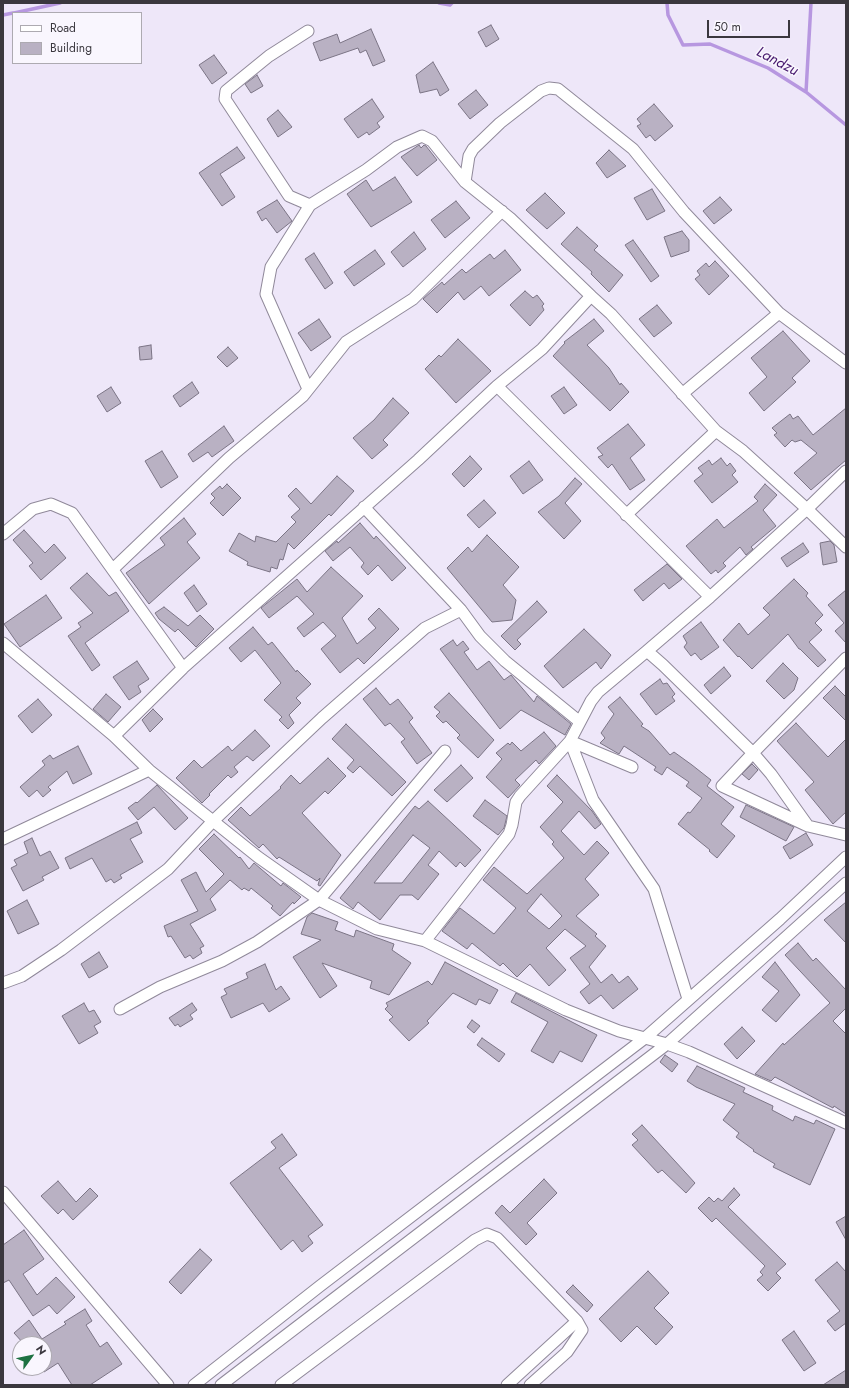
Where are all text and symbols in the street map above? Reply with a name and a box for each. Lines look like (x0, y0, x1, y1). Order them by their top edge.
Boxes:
legend (12, 12, 142, 64)
scale bar (709, 12, 792, 38)
text: 50 m (714, 18, 741, 36)
text: Road (50, 19, 76, 37)
text: Building (50, 39, 92, 57)
water label: Landzu (753, 44, 801, 80)
north arrow (12, 1336, 52, 1376)
text: N (32, 1342, 50, 1358)

